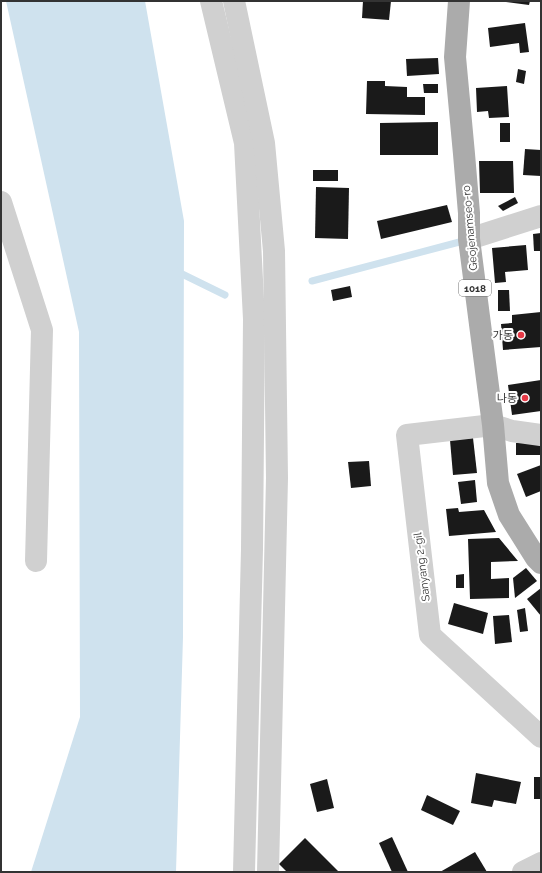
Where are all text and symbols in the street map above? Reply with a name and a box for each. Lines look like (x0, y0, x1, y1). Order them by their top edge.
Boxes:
street label: Geojenamseo-ro (460, 184, 480, 271)
road number: 1018 (459, 280, 491, 296)
place label: 가동 (493, 329, 513, 342)
marker: 가동 (516, 330, 526, 340)
place label: 나동 (497, 392, 517, 405)
marker: 나동 (520, 393, 530, 403)
street label: Sanyang 2-gil (411, 532, 433, 602)

